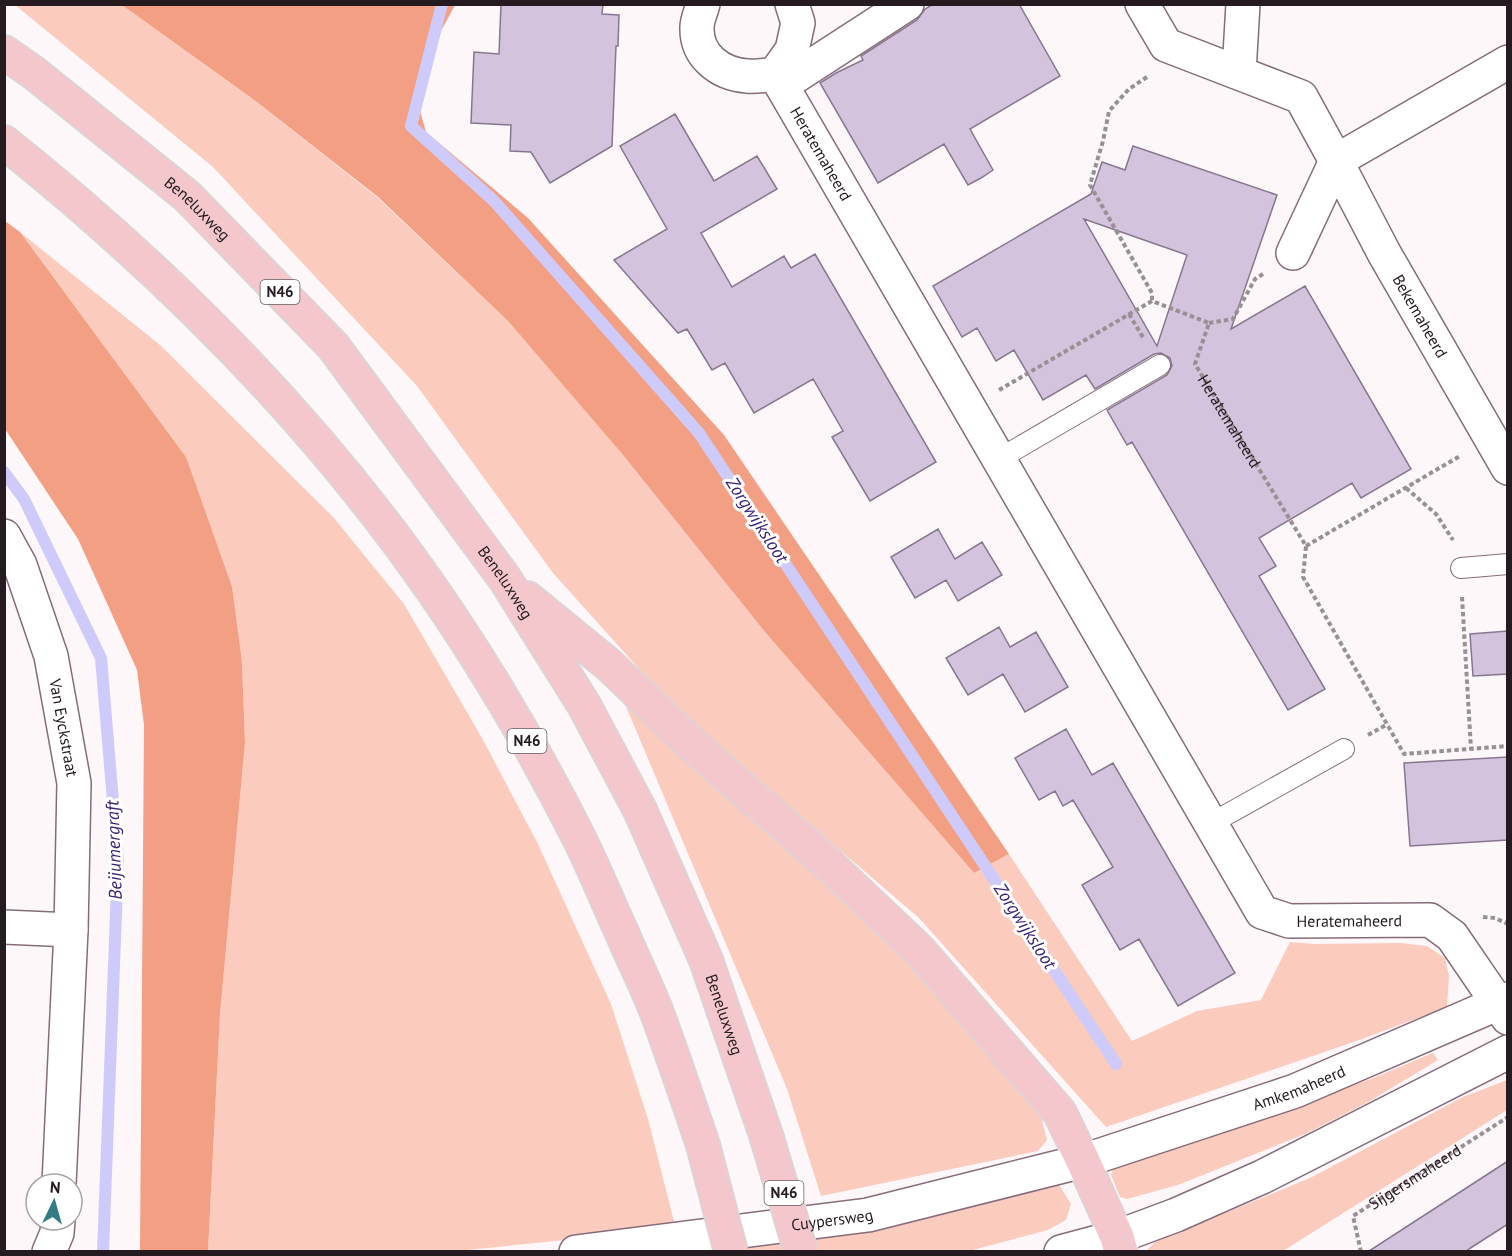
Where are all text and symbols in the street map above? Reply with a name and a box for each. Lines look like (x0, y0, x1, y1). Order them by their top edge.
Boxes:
street label: Heratemaheerd (786, 103, 856, 204)
street label: Beneluxweg (160, 172, 235, 245)
street label: Bekemaheerd (1388, 271, 1452, 361)
road number: N46 (260, 280, 300, 304)
street label: Heratemaheerd (1194, 371, 1266, 471)
water label: Zorgwijksloot (721, 472, 795, 568)
street label: Beneluxweg (474, 542, 537, 623)
street label: Van Eyckstraat (45, 676, 83, 779)
road number: N46 (508, 729, 546, 753)
water label: Beijumergraft (100, 799, 127, 900)
water label: Zorgwijksloot (989, 878, 1063, 974)
street label: Heratemaheerd (1296, 910, 1402, 931)
street label: Beneluxweg (702, 971, 748, 1057)
street label: Amkemaheerd (1250, 1061, 1348, 1114)
street label: Sijgersmaheerd (1365, 1140, 1465, 1214)
north arrow (24, 1172, 84, 1232)
text: N (49, 1177, 61, 1197)
road number: N46 (764, 1181, 804, 1205)
street label: Cuypersweg (790, 1204, 875, 1235)

